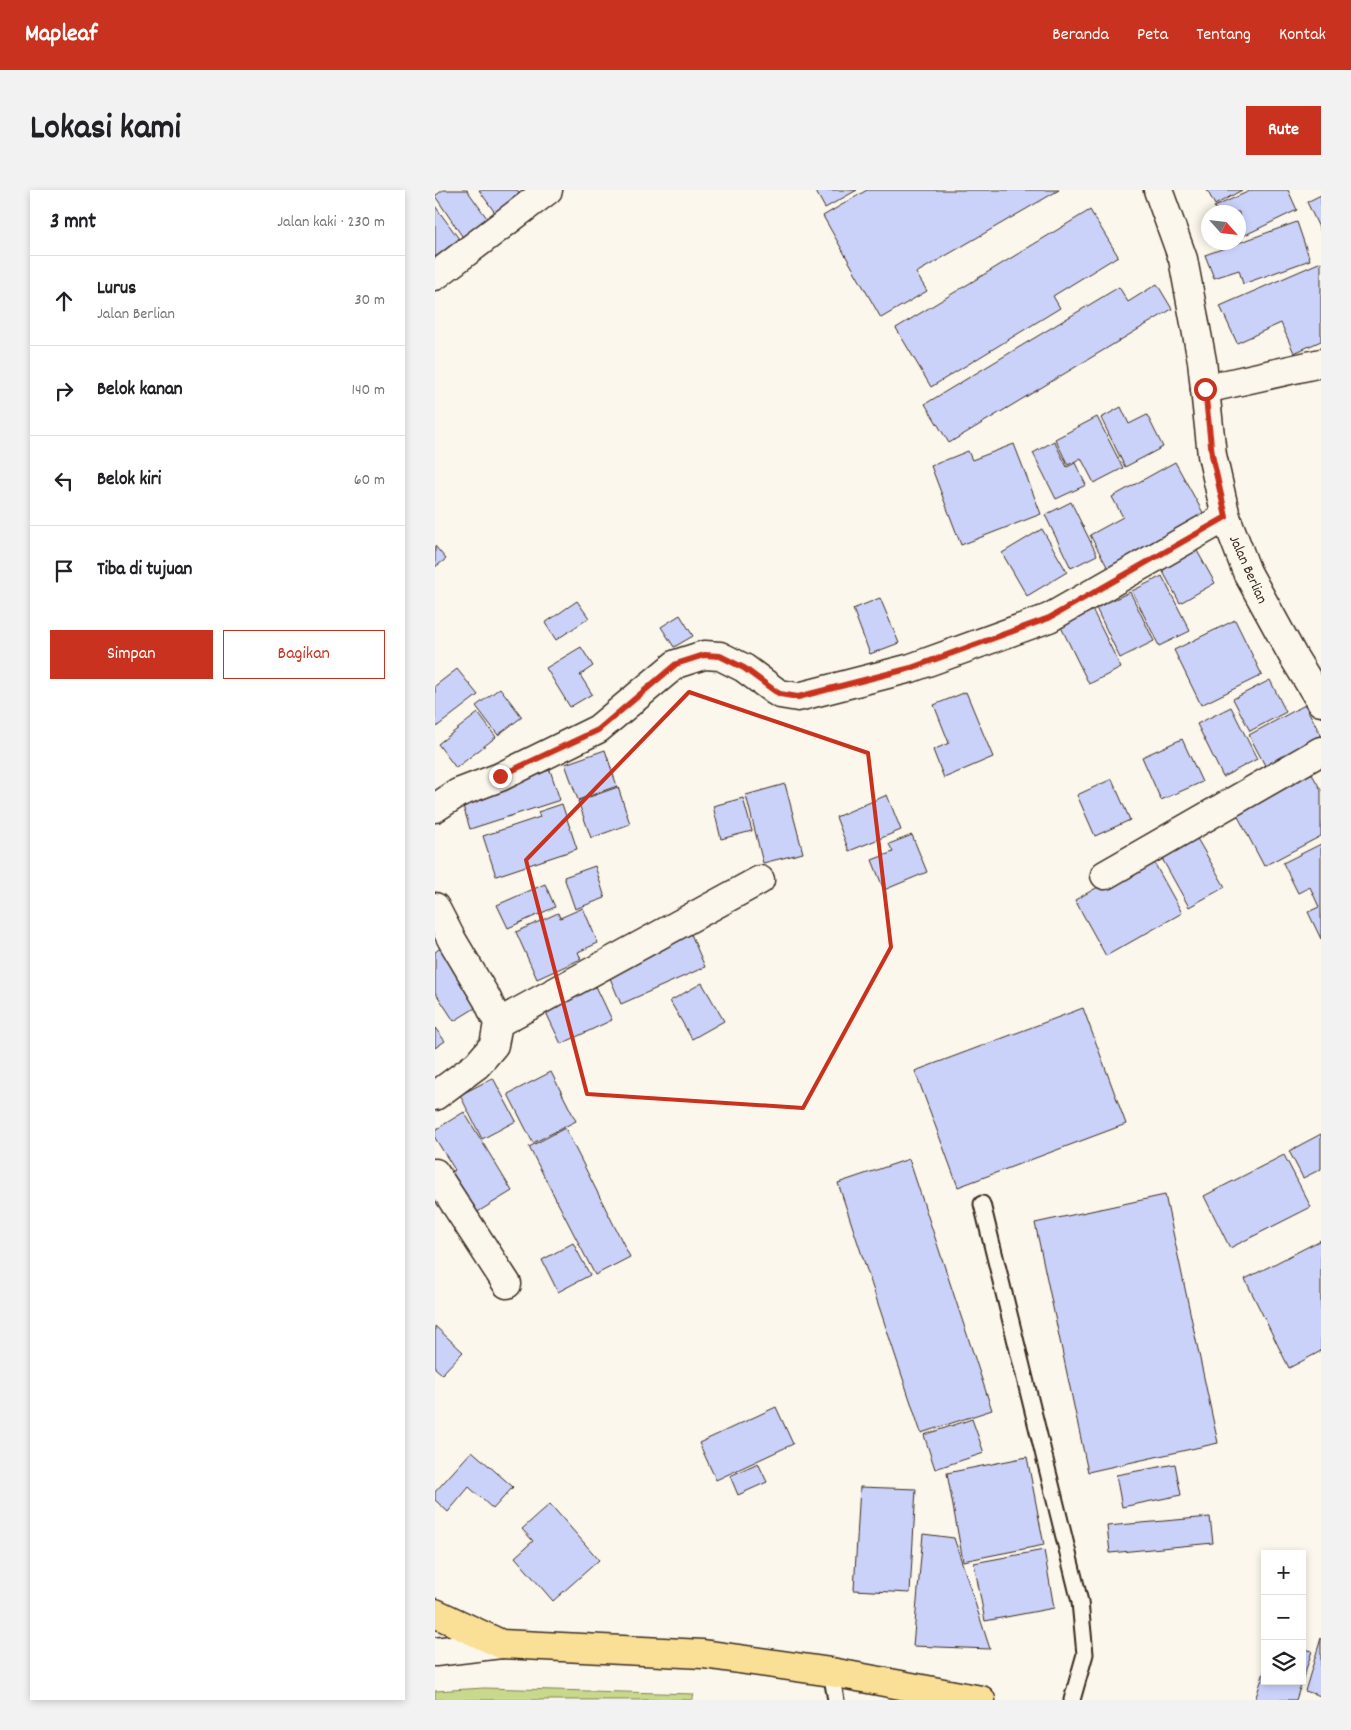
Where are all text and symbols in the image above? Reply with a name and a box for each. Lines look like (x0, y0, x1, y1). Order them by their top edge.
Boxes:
text: Mapleaf (25, 18, 97, 52)
text: Beranda (1052, 23, 1109, 48)
text: Peta (1137, 23, 1168, 48)
text: Tentang (1196, 23, 1251, 48)
text: Kontak (1279, 23, 1326, 48)
text: Lokasi kami (30, 105, 181, 155)
button: Rute (1246, 106, 1321, 155)
north arrow (1201, 205, 1246, 250)
text: 3 mnt (50, 208, 96, 238)
text: Jalan kaki · 230 m (277, 211, 385, 234)
text: Lurus (97, 276, 136, 303)
icon: ahead (50, 287, 78, 315)
text: 30 m (355, 289, 385, 312)
text: Jalan Berlian (97, 303, 175, 326)
icon: right (50, 377, 78, 405)
text: Belok kanan (97, 377, 183, 404)
route start (1194, 378, 1217, 401)
text: 140 m (351, 379, 385, 402)
icon: left (50, 467, 78, 495)
text: Belok kiri (97, 467, 161, 494)
text: 60 m (354, 469, 385, 492)
street label: Jalan Berlian (1222, 532, 1272, 608)
icon: arrive (50, 557, 78, 585)
text: Tiba di tujuan (97, 557, 192, 584)
button: Simpan (50, 630, 213, 679)
button: Bagikan (223, 630, 385, 679)
route end (489, 765, 512, 788)
map controls (1261, 1550, 1306, 1685)
button: + (1261, 1550, 1306, 1595)
button: − (1261, 1595, 1306, 1640)
button: layers (1261, 1640, 1306, 1685)

